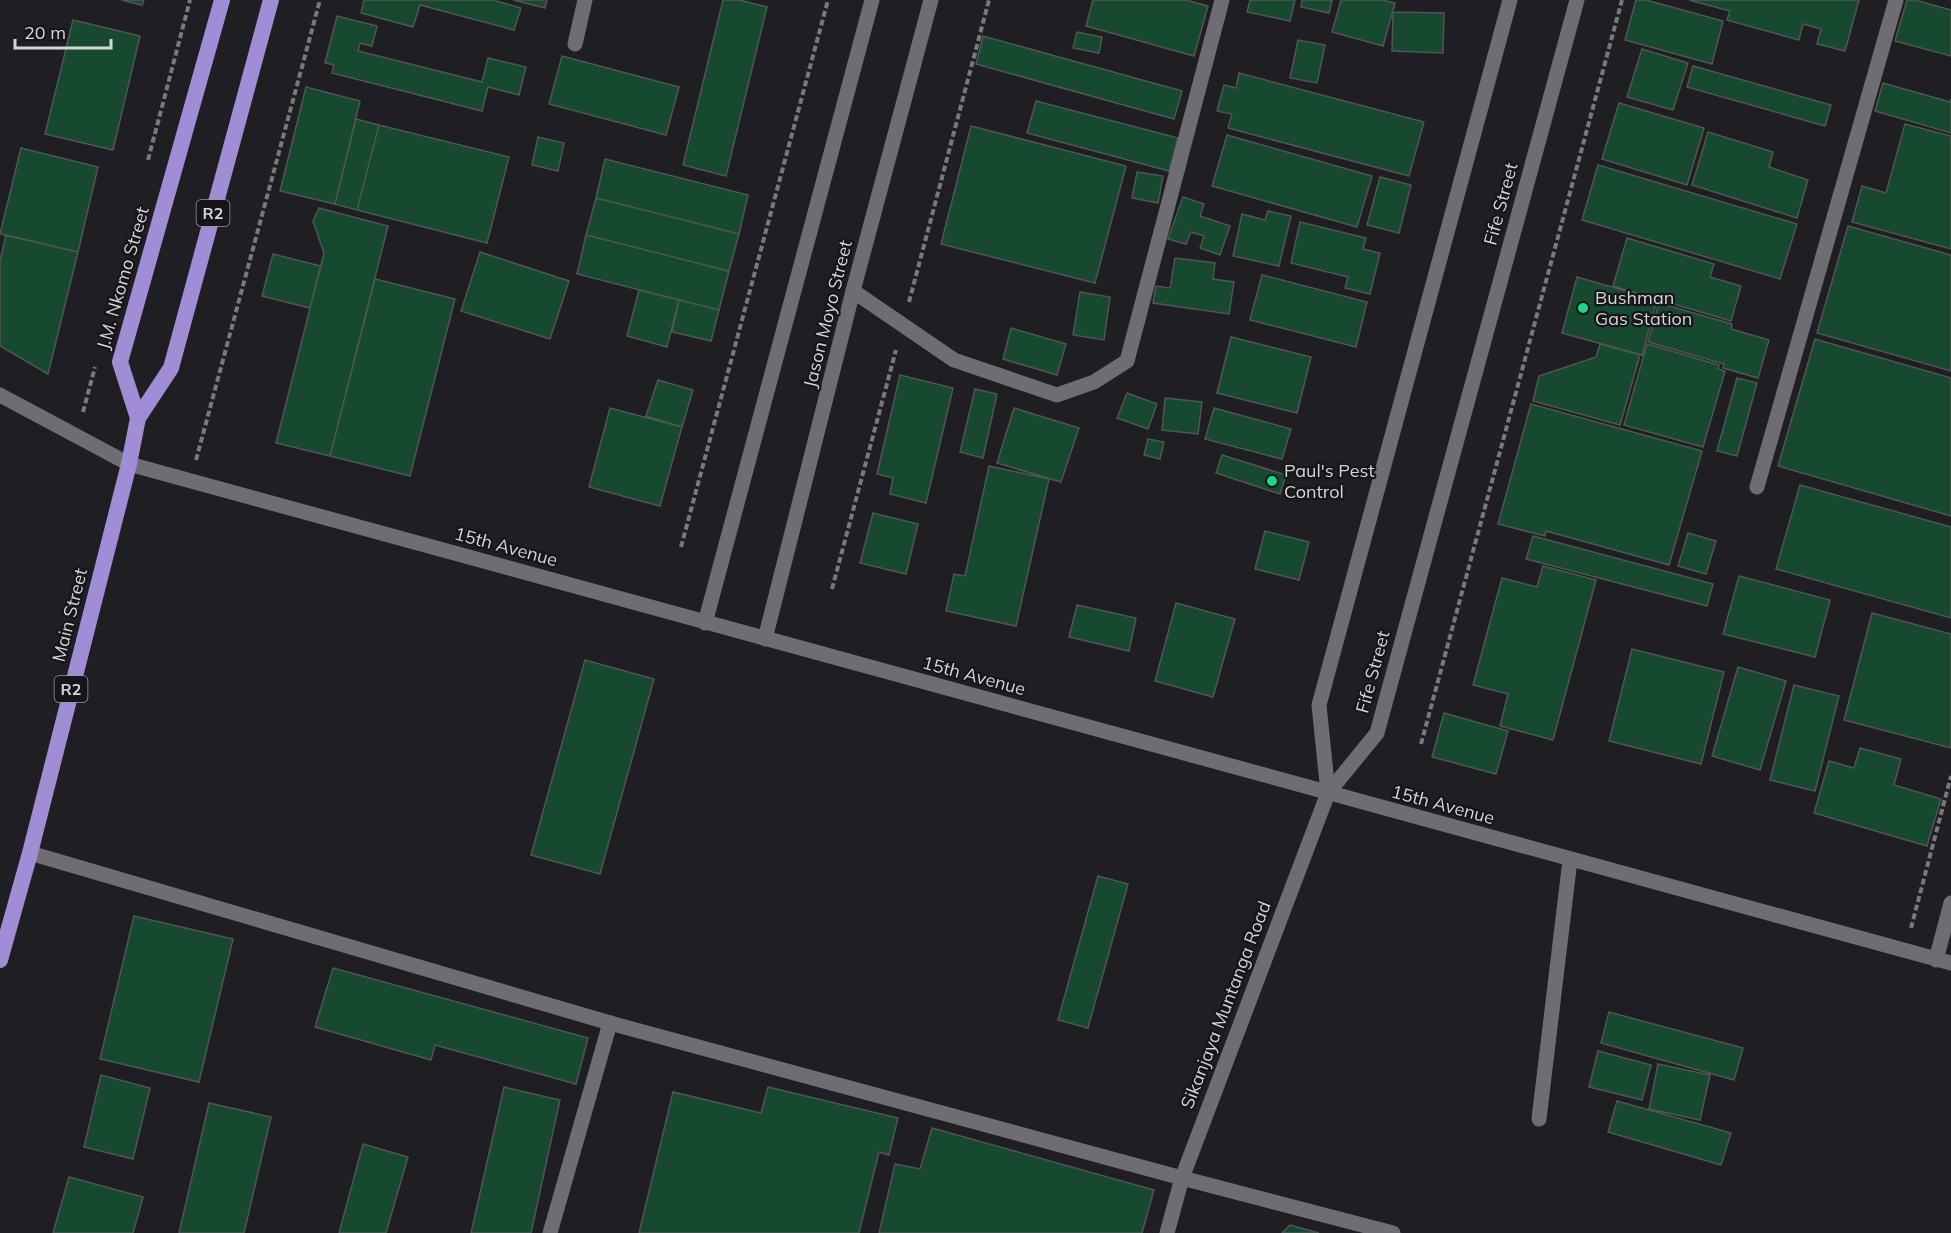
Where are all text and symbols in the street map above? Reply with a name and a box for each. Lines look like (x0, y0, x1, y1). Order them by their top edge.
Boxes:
scale bar (15, 12, 111, 50)
text: 20 m (24, 21, 66, 44)
street label: Fife Street (1478, 160, 1523, 248)
road number: R2 (196, 200, 230, 226)
street label: J.M. Nkomo Street (91, 204, 154, 352)
street label: Jason Moyo Street (798, 238, 857, 390)
place label: Bushman Gas Station (1595, 286, 1692, 330)
marker: Bushman Gas Station (1576, 301, 1590, 315)
place label: Paul's Pest Control (1284, 459, 1375, 503)
marker: Paul's Pest Control (1265, 474, 1279, 488)
street label: 15th Avenue (452, 522, 560, 571)
street label: Main Street (47, 566, 92, 664)
street label: Fife Street (1350, 628, 1395, 716)
street label: 15th Avenue (920, 651, 1028, 700)
road number: R2 (54, 676, 88, 702)
street label: 15th Avenue (1389, 780, 1497, 829)
street label: Sikanjaya Muntanga Road (1175, 898, 1276, 1112)

